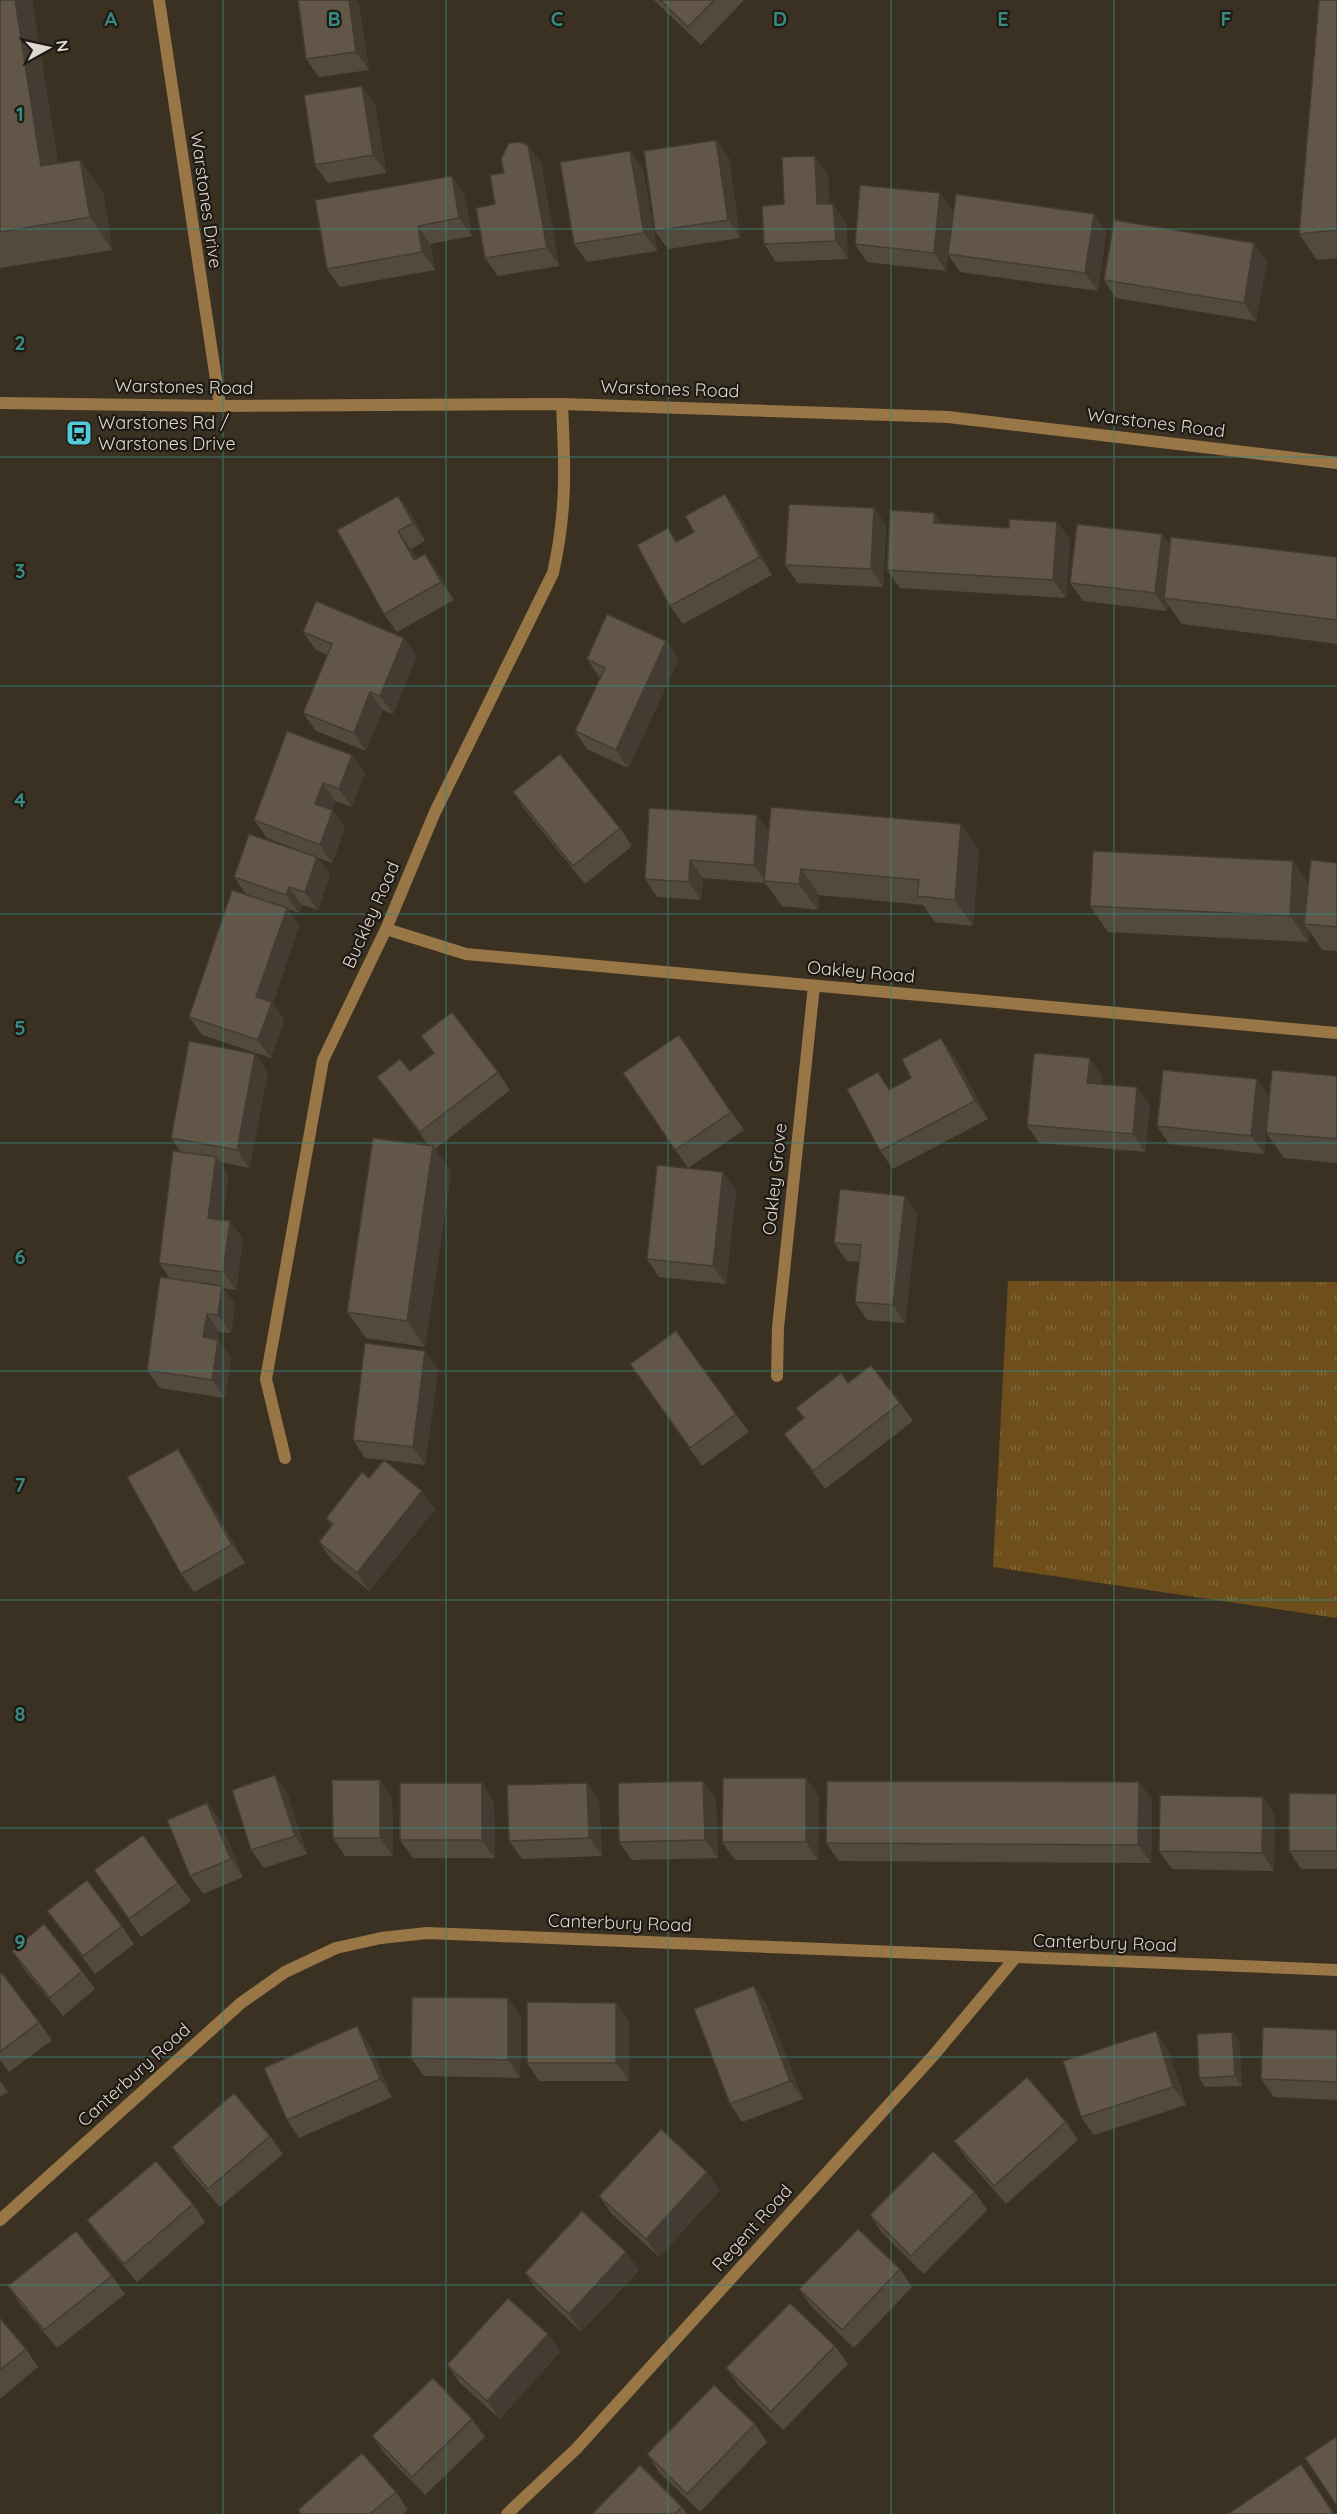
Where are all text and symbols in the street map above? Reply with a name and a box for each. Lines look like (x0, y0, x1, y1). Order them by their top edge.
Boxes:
text: A (105, 6, 118, 31)
text: B (327, 6, 341, 31)
text: C (551, 6, 564, 31)
text: D (773, 6, 787, 31)
text: E (997, 6, 1009, 31)
text: F (1220, 6, 1232, 31)
north arrow (18, 18, 78, 78)
text: N (52, 39, 74, 53)
text: 1 (16, 101, 24, 126)
street label: Warstones Drive (186, 130, 227, 270)
text: 2 (14, 330, 26, 355)
street label: Warstones Road (114, 374, 254, 399)
street label: Warstones Road (600, 375, 740, 402)
street label: Warstones Road (1086, 403, 1226, 442)
place label: Warstones Rd / Warstones Drive (98, 411, 236, 455)
bus stop icon: Warstones Rd / Warstones Drive (64, 418, 94, 448)
text: 3 (15, 558, 25, 583)
text: 4 (14, 787, 26, 812)
street label: Buckley Road (337, 858, 404, 972)
street label: Oakley Road (806, 955, 916, 988)
text: 5 (14, 1015, 26, 1040)
street label: Oakley Grove (757, 1122, 792, 1236)
text: 6 (14, 1244, 26, 1269)
text: 7 (15, 1472, 26, 1497)
text: 8 (15, 1701, 26, 1726)
street label: Canterbury Road (548, 1908, 692, 1937)
street label: Canterbury Road (1033, 1928, 1177, 1957)
text: 9 (14, 1929, 26, 1954)
street label: Canterbury Road (72, 2018, 195, 2131)
street label: Regent Road (707, 2179, 797, 2276)

